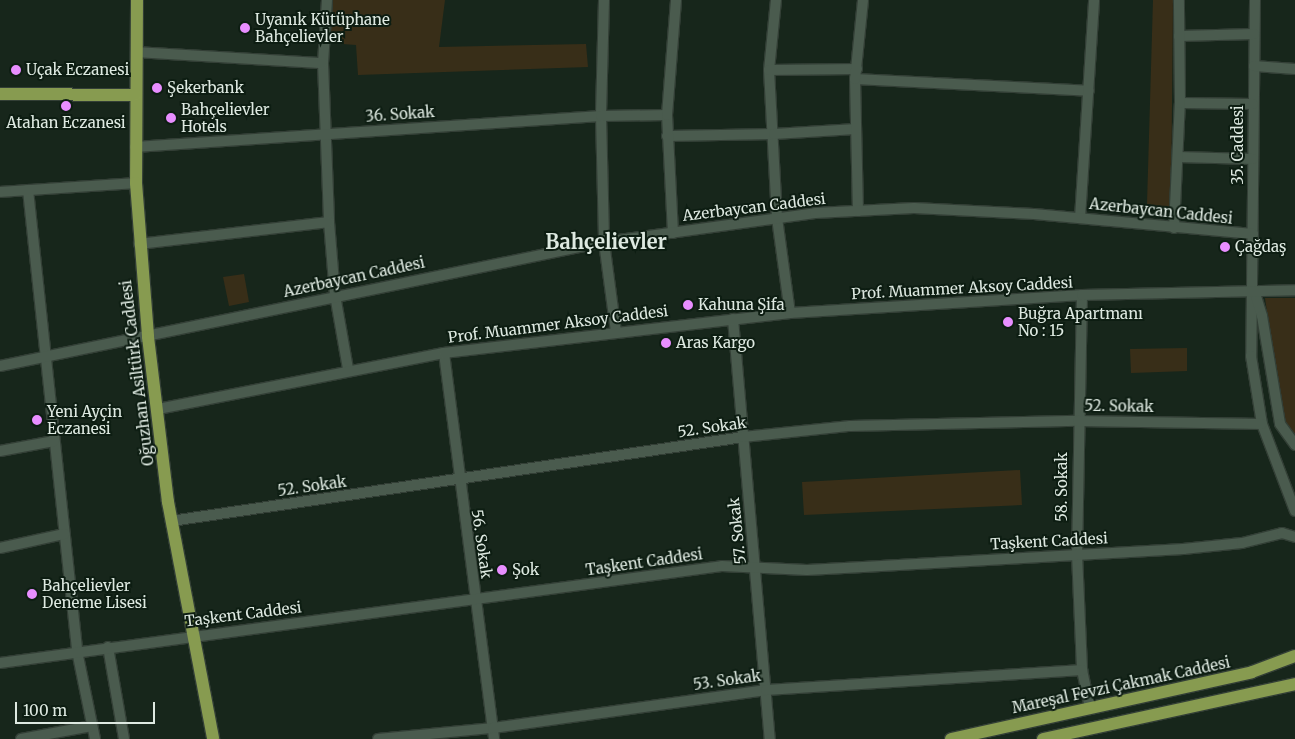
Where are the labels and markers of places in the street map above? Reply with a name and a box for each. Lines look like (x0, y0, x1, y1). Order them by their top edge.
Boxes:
place label: Uyanık Kütüphane Bahçelievler (255, 10, 390, 45)
marker: Uyanık Kütüphane Bahçelievler (239, 22, 251, 34)
place label: Uçak Eczanesi (26, 61, 129, 79)
marker: Uçak Eczanesi (10, 64, 22, 76)
place label: Şekerbank (167, 79, 244, 97)
marker: Şekerbank (151, 82, 163, 94)
marker: Atahan Eczanesi (60, 100, 72, 112)
place label: Bahçelievler Hotels (181, 100, 269, 135)
marker: Bahçelievler Hotels (165, 112, 177, 124)
place label: Atahan Eczanesi (6, 114, 126, 132)
place label: Çağdaş (1235, 238, 1286, 256)
marker: Çağdaş (1219, 241, 1231, 253)
place label: Kahuna Şifa (698, 296, 785, 314)
marker: Kahuna Şifa (682, 299, 694, 311)
place label: Buğra Apartmanı No : 15 (1018, 304, 1143, 339)
marker: Buğra Apartmanı No : 15 (1002, 316, 1014, 328)
place label: Aras Kargo (676, 334, 755, 352)
marker: Aras Kargo (660, 337, 672, 349)
place label: Yeni Ayçin Eczanesi (47, 402, 122, 437)
marker: Yeni Ayçin Eczanesi (31, 414, 43, 426)
place label: Şok (512, 561, 539, 579)
marker: Şok (496, 564, 508, 576)
place label: Bahçelievler Deneme Lisesi (42, 576, 147, 611)
marker: Bahçelievler Deneme Lisesi (26, 588, 38, 600)

